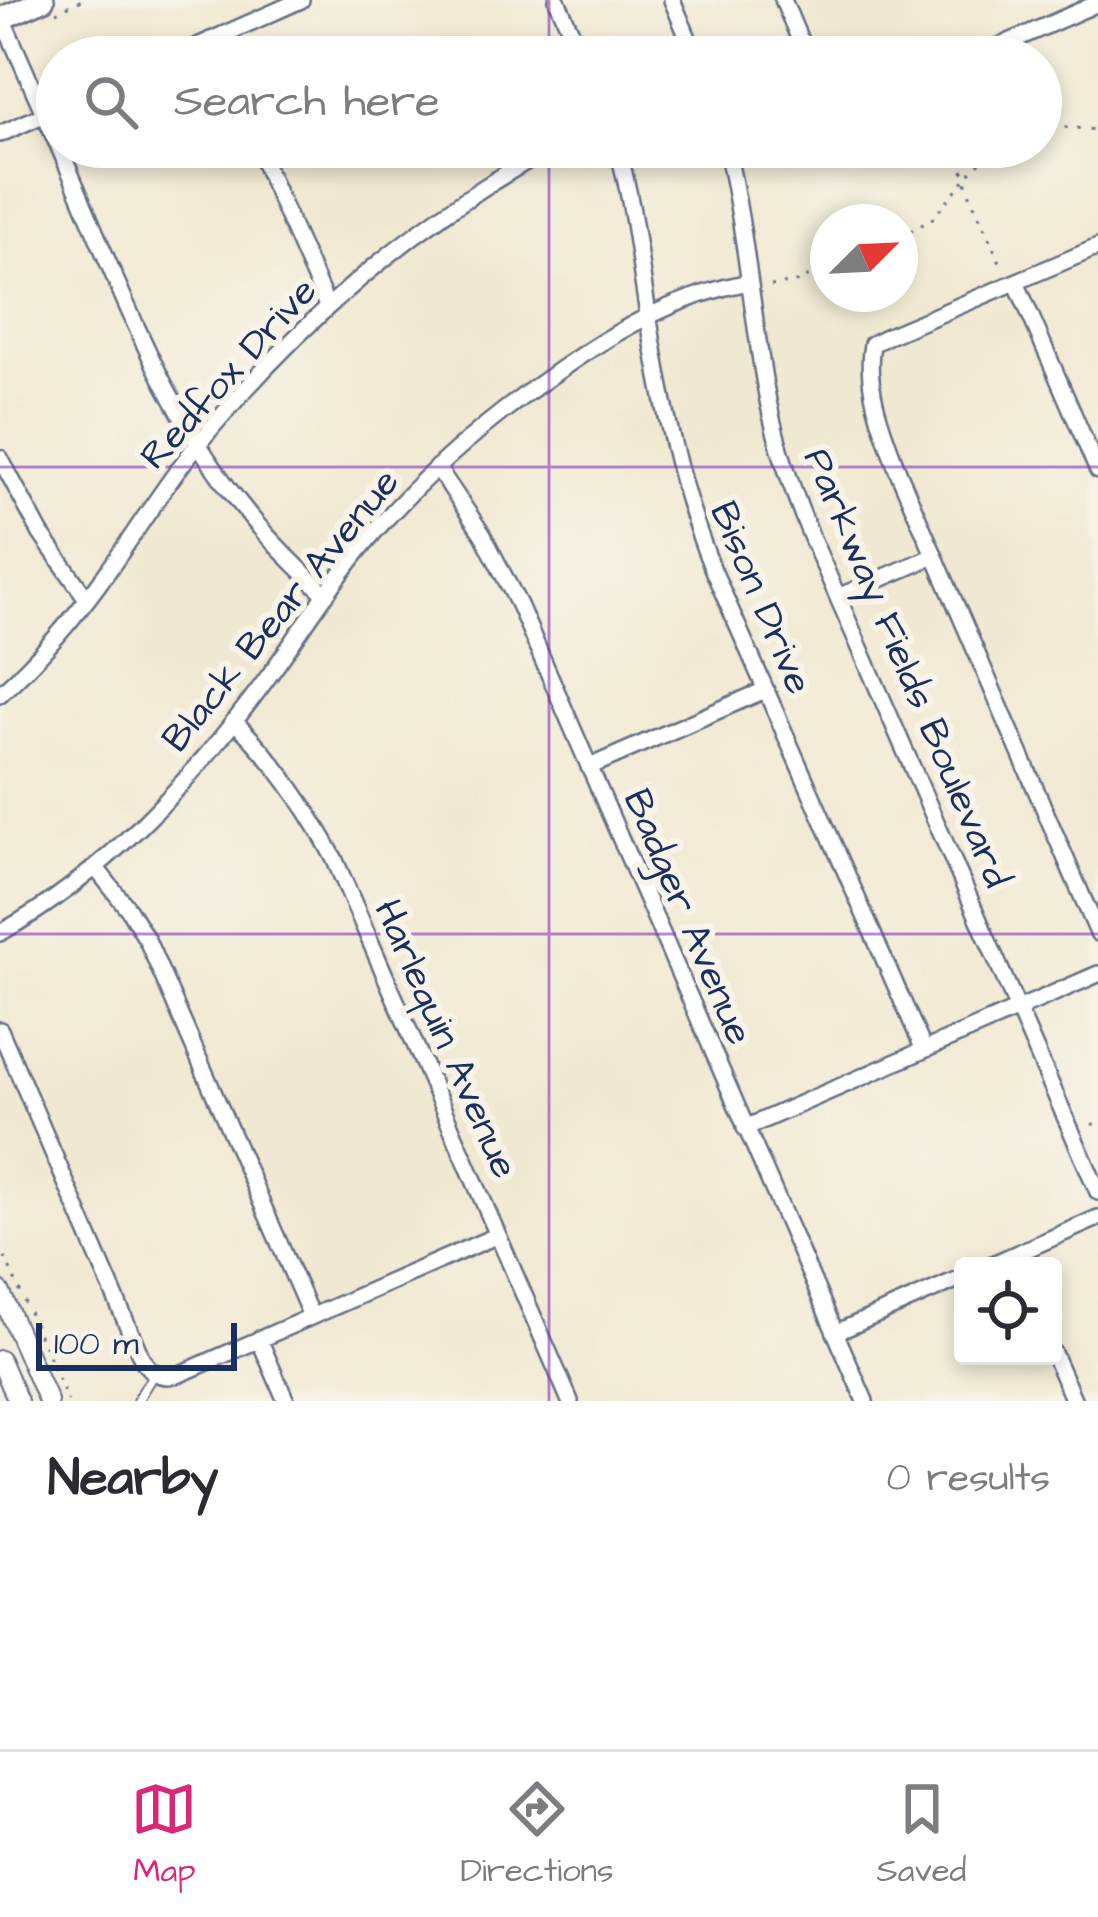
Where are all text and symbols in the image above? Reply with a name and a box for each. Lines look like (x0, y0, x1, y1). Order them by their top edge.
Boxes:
search box (36, 36, 1062, 168)
icon: search (78, 69, 144, 135)
text: Search here (174, 71, 440, 133)
north arrow (810, 204, 918, 312)
street label: Redfox Drive (128, 266, 330, 482)
street label: Parkway Fields Boulevard (788, 440, 1023, 896)
street label: Black Bear Avenue (150, 458, 413, 764)
street label: Bison Drive (695, 494, 825, 703)
street label: Badger Avenue (609, 781, 765, 1053)
street label: Harlequin Avenue (360, 891, 531, 1187)
map controls (954, 1257, 1062, 1365)
button: locate (954, 1257, 1062, 1365)
scale bar (36, 1317, 237, 1370)
text: 100 m (54, 1321, 139, 1367)
text: Nearby (48, 1444, 218, 1515)
text: 0 results (886, 1452, 1050, 1506)
tab: Map (131, 1776, 197, 1894)
tab: Directions (460, 1776, 614, 1894)
tab: Saved (877, 1776, 967, 1894)

